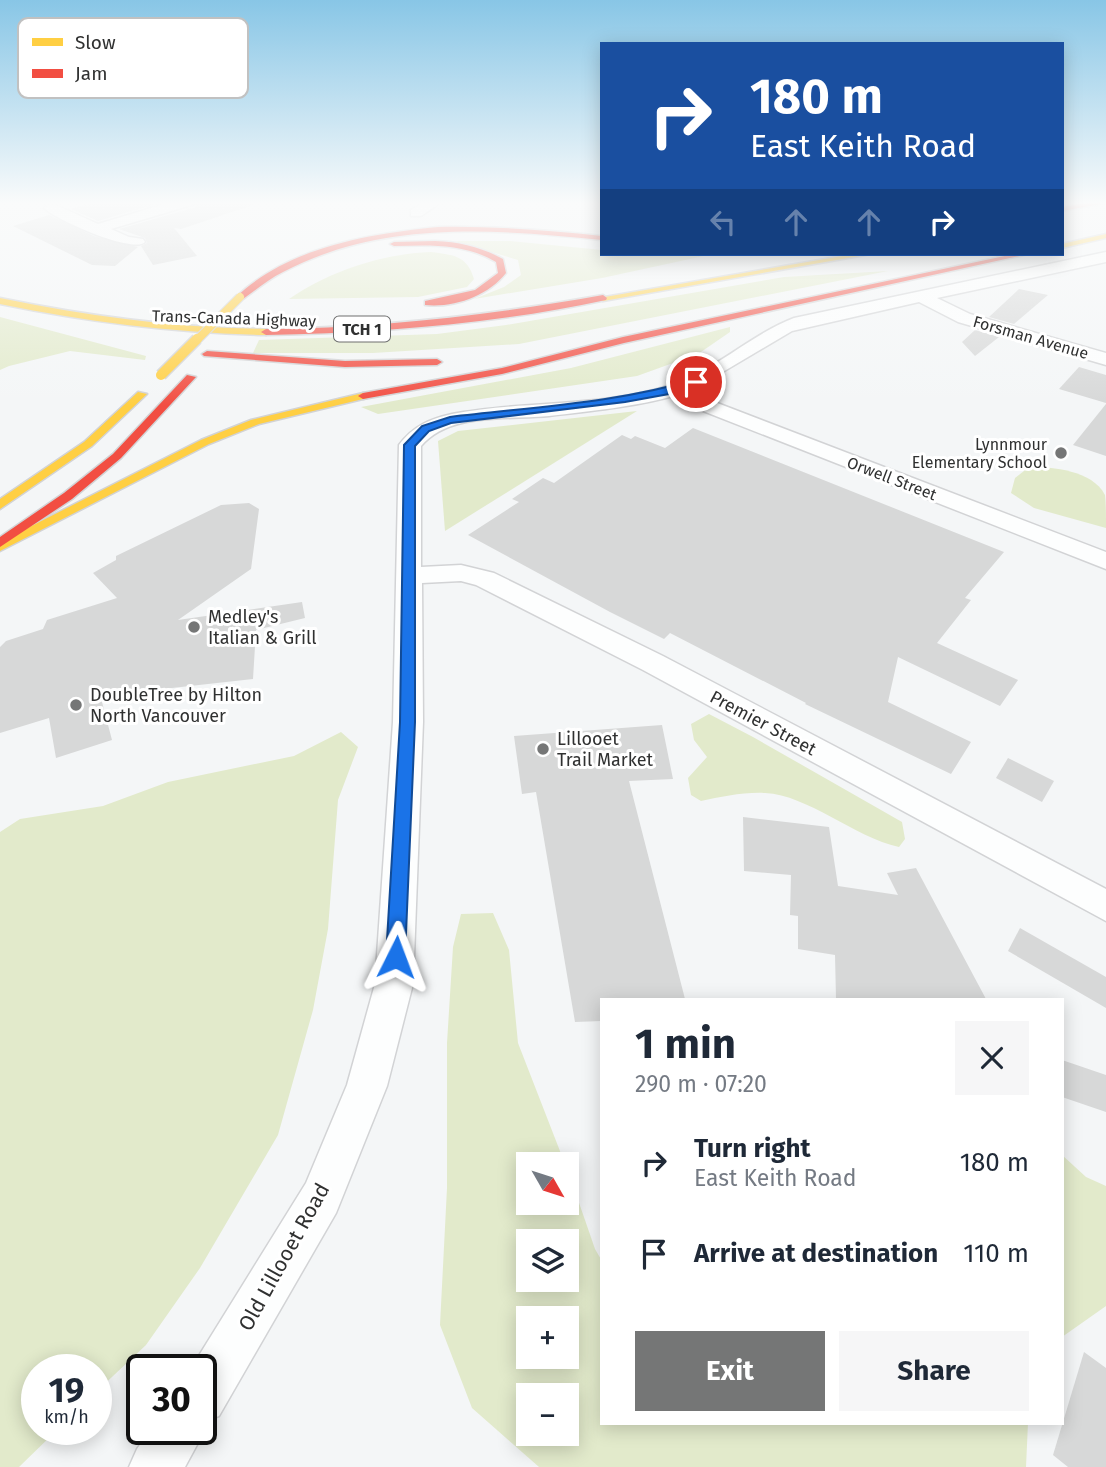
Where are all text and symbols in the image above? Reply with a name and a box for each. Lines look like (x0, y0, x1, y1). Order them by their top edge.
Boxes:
legend (18, 18, 248, 98)
text: Slow (75, 31, 116, 54)
text: Jam (75, 62, 107, 85)
text: 180 m (750, 67, 883, 126)
icon: right (635, 70, 726, 161)
text: East Keith Road (750, 127, 976, 165)
icon: left (704, 203, 742, 241)
icon: ahead (777, 203, 815, 241)
icon: ahead (850, 203, 888, 241)
icon: right (923, 203, 961, 241)
street label: Trans-Canada Highway (152, 306, 316, 331)
street label: Forsman Avenue (971, 312, 1091, 363)
road number: TCH 1 (334, 316, 390, 342)
pin (666, 352, 726, 412)
icon: arrive (677, 363, 715, 401)
place label: Lynnmour Elementary School (912, 435, 1048, 472)
marker: Lynnmour Elementary School (1053, 445, 1069, 461)
street label: Orwell Street (844, 453, 940, 504)
place label: Medley's Italian & Grill (208, 606, 317, 649)
marker: Medley's Italian & Grill (186, 619, 202, 635)
place label: DoubleTree by Hilton North Vancouver (90, 684, 262, 727)
street label: Premier Street (706, 686, 820, 760)
marker: DoubleTree by Hilton North Vancouver (68, 697, 84, 713)
place label: Lillooet Trail Market (557, 728, 654, 771)
marker: Lillooet Trail Market (535, 741, 551, 757)
position arrow (359, 920, 433, 994)
text: 1 min (635, 1019, 736, 1069)
button: close (955, 1021, 1029, 1095)
text: 290 m · 07:20 (635, 1070, 767, 1098)
text: Turn right (694, 1133, 811, 1164)
icon: right (635, 1144, 673, 1182)
text: 180 m (960, 1147, 1029, 1178)
north arrow (516, 1152, 579, 1214)
map controls (516, 1152, 579, 1446)
text: East Keith Road (694, 1164, 857, 1192)
street label: Old Lillooet Road (233, 1179, 335, 1335)
button: layers (516, 1229, 579, 1292)
icon: arrive (635, 1235, 673, 1273)
text: Arrive at destination (694, 1238, 938, 1269)
text: 110 m (963, 1238, 1029, 1269)
button: + (516, 1306, 579, 1369)
button: Exit (635, 1331, 825, 1411)
button: Share (839, 1331, 1029, 1411)
speed limit sign: 30 (126, 1354, 217, 1445)
text: 19 (49, 1369, 84, 1411)
button: − (516, 1383, 579, 1446)
text: km/h (44, 1406, 89, 1428)

